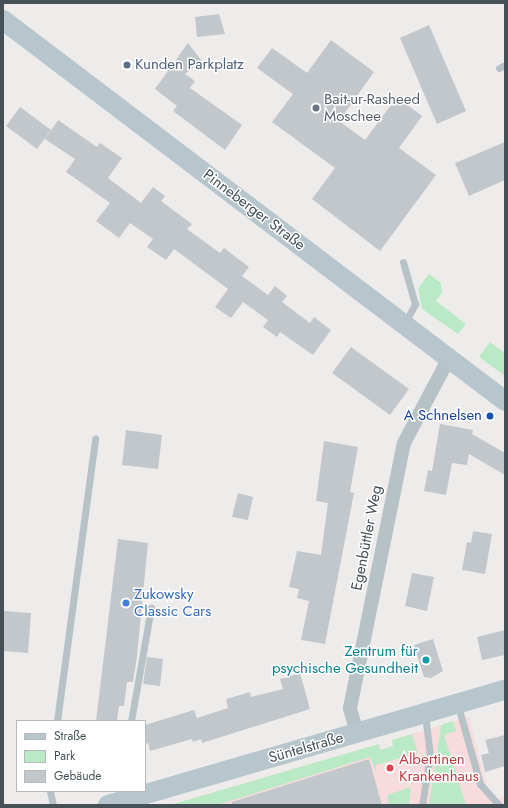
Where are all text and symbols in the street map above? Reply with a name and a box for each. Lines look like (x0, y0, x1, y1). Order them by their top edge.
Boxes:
place label: Kunden Parkplatz (135, 56, 244, 74)
marker: Kunden Parkplatz (122, 60, 132, 70)
place label: Bait-ur-Rasheed Moschee (324, 90, 420, 125)
marker: Bait-ur-Rasheed Moschee (311, 103, 321, 113)
street label: Pinneberger Straße (199, 166, 309, 254)
place label: A Schnelsen (404, 407, 482, 425)
marker: A Schnelsen (485, 411, 495, 421)
street label: Egenbüttler Weg (348, 484, 386, 592)
place label: Zukowsky Classic Cars (134, 585, 211, 620)
marker: Zukowsky Classic Cars (121, 598, 131, 608)
place label: Zentrum für psychische Gesundheit (272, 642, 418, 677)
marker: Zentrum für psychische Gesundheit (421, 655, 431, 665)
legend (16, 720, 146, 792)
text: Straße (54, 727, 86, 745)
street label: Süntelstraße (267, 729, 345, 767)
text: Park (54, 747, 75, 765)
place label: Albertinen Krankenhaus (399, 750, 479, 785)
marker: Albertinen Krankenhaus (384, 762, 396, 774)
text: Gebäude (54, 767, 101, 785)

